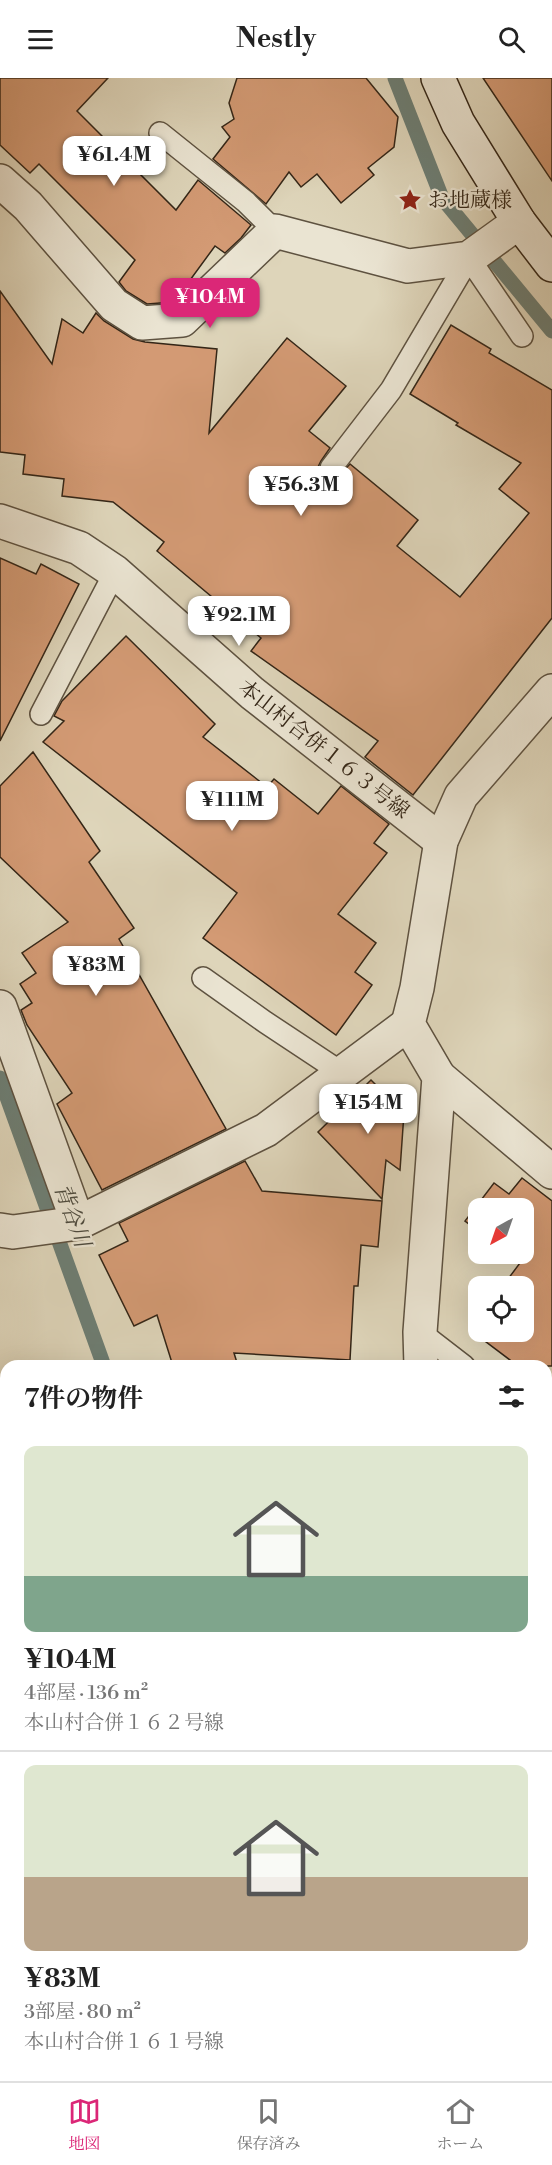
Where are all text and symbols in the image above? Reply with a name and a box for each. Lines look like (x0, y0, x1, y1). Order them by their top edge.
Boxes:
text: Nestly (236, 22, 316, 56)
icon: menu (24, 23, 57, 56)
icon: search (495, 23, 528, 56)
pin: ¥61.4M (65, 136, 163, 187)
text: ¥61.4M (77, 143, 151, 168)
place icon: お地蔵様 (397, 187, 423, 213)
place label: お地蔵様 (428, 188, 512, 214)
pin: ¥104M (168, 278, 252, 329)
text: ¥104M (175, 285, 245, 310)
pin: ¥56.3M (252, 466, 350, 517)
text: ¥56.3M (263, 473, 339, 498)
pin: ¥92.1M (190, 596, 288, 647)
text: ¥92.1M (202, 603, 276, 628)
street label: 本山村合併１６３号線 (233, 675, 414, 825)
pin: ¥111M (190, 781, 274, 832)
text: ¥111M (200, 788, 264, 813)
pin: ¥83M (60, 946, 132, 997)
text: ¥83M (67, 953, 125, 978)
pin: ¥154M (326, 1084, 410, 1135)
text: ¥154M (333, 1091, 403, 1116)
water label: 背谷川 (48, 1180, 96, 1253)
north arrow (468, 1198, 534, 1264)
map controls (468, 1198, 534, 1342)
button: locate (468, 1276, 534, 1342)
icon: filters (495, 1380, 528, 1413)
text: 7件の物件 (24, 1383, 143, 1415)
icon: home (222, 1485, 330, 1593)
text: ¥104M (24, 1644, 116, 1676)
text: 4部屋 · 136 m² (24, 1681, 148, 1706)
text: 本山村合併１６２号線 (24, 1711, 224, 1736)
icon: home (222, 1804, 330, 1912)
text: ¥83M (24, 1963, 100, 1995)
text: 3部屋 · 80 m² (24, 2000, 141, 2025)
text: 本山村合併１６１号線 (24, 2030, 224, 2055)
tab: 地図 (68, 2095, 101, 2154)
tab: 保存済み (236, 2095, 301, 2154)
tab: ホーム (436, 2095, 484, 2154)

